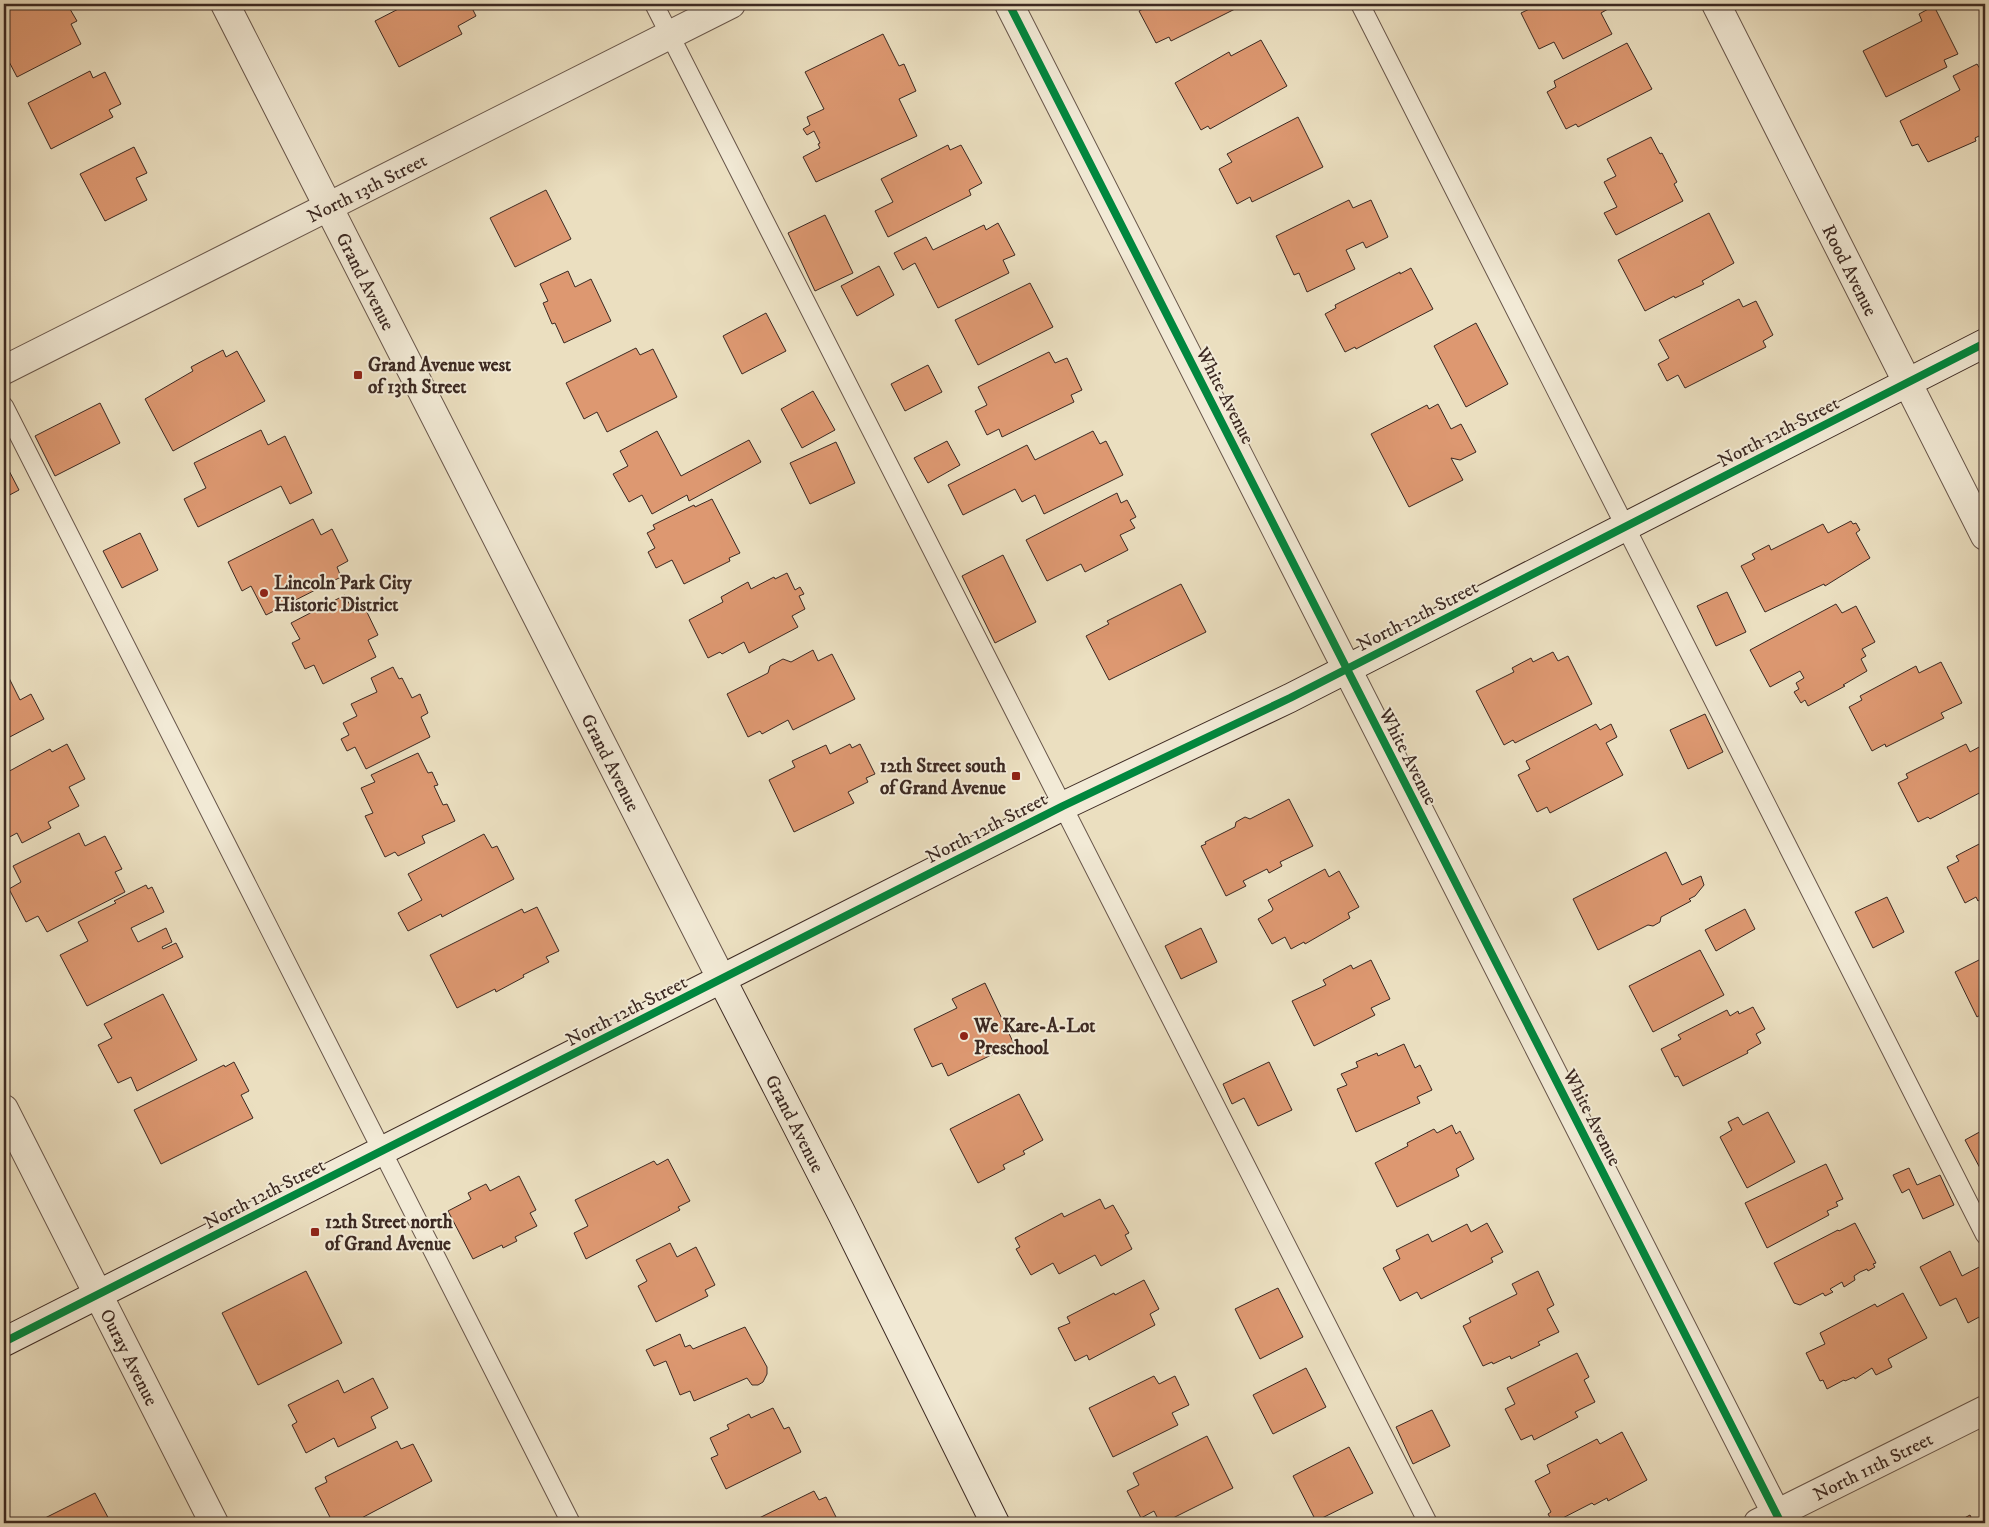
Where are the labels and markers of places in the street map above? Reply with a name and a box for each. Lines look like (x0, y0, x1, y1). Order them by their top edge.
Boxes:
place label: Grand Avenue west of 13th Street (368, 354, 512, 399)
marker: Grand Avenue west of 13th Street (352, 369, 364, 381)
place label: Lincoln Park City Historic District (274, 572, 413, 617)
marker: Lincoln Park City Historic District (258, 587, 270, 599)
place label: 12th Street south of Grand Avenue (880, 755, 1007, 800)
marker: 12th Street south of Grand Avenue (1010, 770, 1022, 782)
place label: We Kare-A-Lot Preschool (973, 1015, 1096, 1060)
marker: We Kare-A-Lot Preschool (958, 1030, 970, 1042)
place label: 12th Street north of Grand Avenue (325, 1211, 454, 1256)
marker: 12th Street north of Grand Avenue (309, 1226, 321, 1238)

